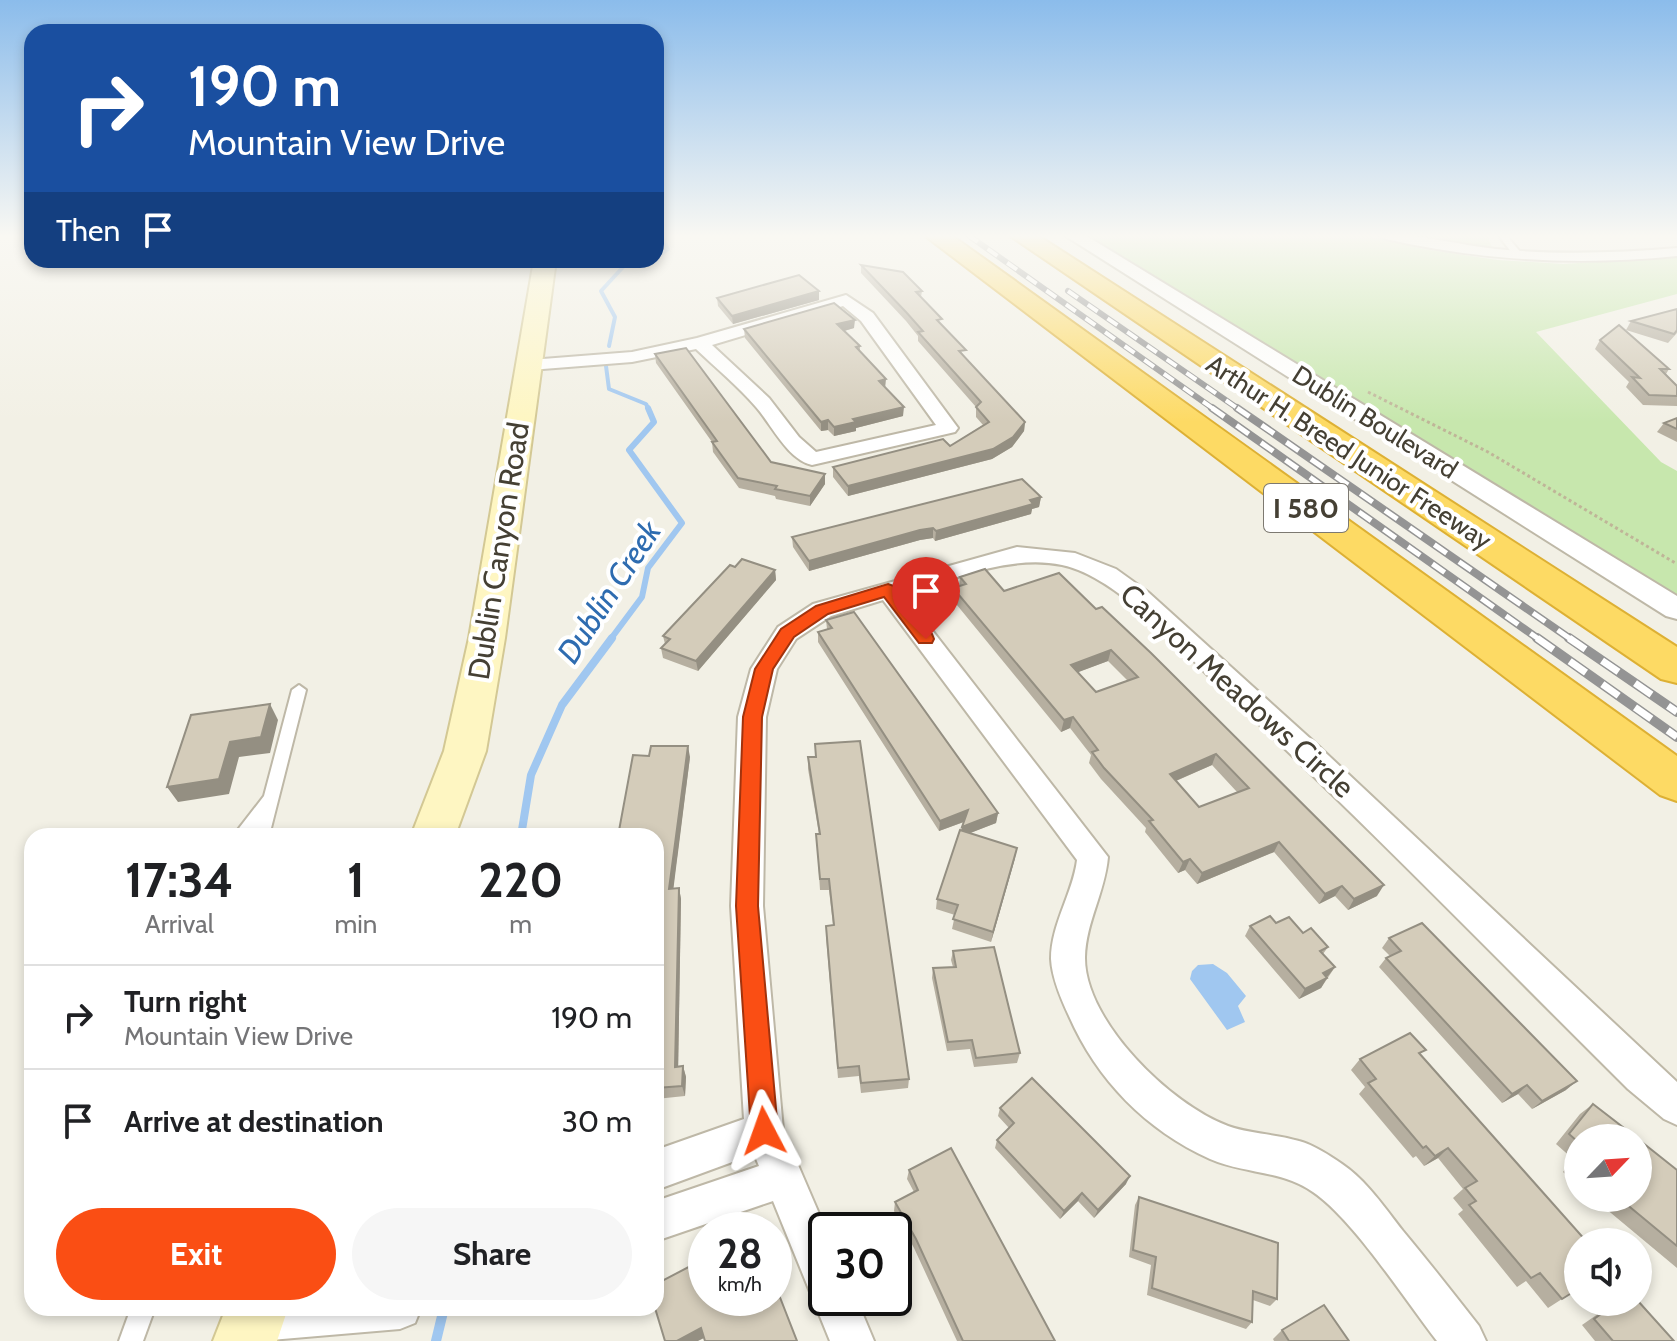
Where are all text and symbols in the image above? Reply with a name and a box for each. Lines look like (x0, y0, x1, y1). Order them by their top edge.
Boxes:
text: 190 m (188, 52, 341, 120)
icon: right (56, 56, 160, 160)
text: Mountain View Drive (188, 120, 505, 164)
icon: arrive (136, 208, 180, 252)
text: Then (56, 212, 120, 249)
street label: Arthur H. Breed Junior Freeway (1200, 348, 1498, 556)
street label: Dublin Boulevard (1286, 358, 1464, 486)
street label: Dublin Canyon Road (460, 420, 537, 682)
road number: I 580 (1264, 484, 1348, 532)
water label: Dublin Creek (548, 512, 670, 670)
pin (892, 557, 960, 639)
icon: arrive (904, 569, 948, 613)
street label: Canyon Meadows Circle (1113, 576, 1362, 806)
text: 17:34 (125, 851, 234, 909)
text: 1 (347, 851, 365, 909)
text: 220 (478, 851, 563, 909)
text: Arrival (145, 908, 214, 940)
text: min (335, 908, 377, 940)
text: m (509, 908, 532, 940)
text: Turn right (124, 983, 247, 1020)
icon: right (56, 995, 100, 1039)
text: 190 m (551, 999, 632, 1036)
text: Mountain View Drive (124, 1020, 353, 1052)
position arrow (722, 1089, 806, 1173)
icon: arrive (56, 1099, 100, 1143)
text: Arrive at destination (124, 1103, 384, 1140)
text: 30 m (562, 1103, 632, 1140)
north arrow (1564, 1124, 1652, 1212)
map controls (1564, 1124, 1652, 1316)
button: Exit (56, 1208, 336, 1300)
button: Share (352, 1208, 632, 1300)
speed limit sign: 30 (808, 1212, 912, 1316)
button: sound (1564, 1228, 1652, 1316)
text: 28 (717, 1229, 763, 1278)
text: km/h (718, 1272, 762, 1296)

